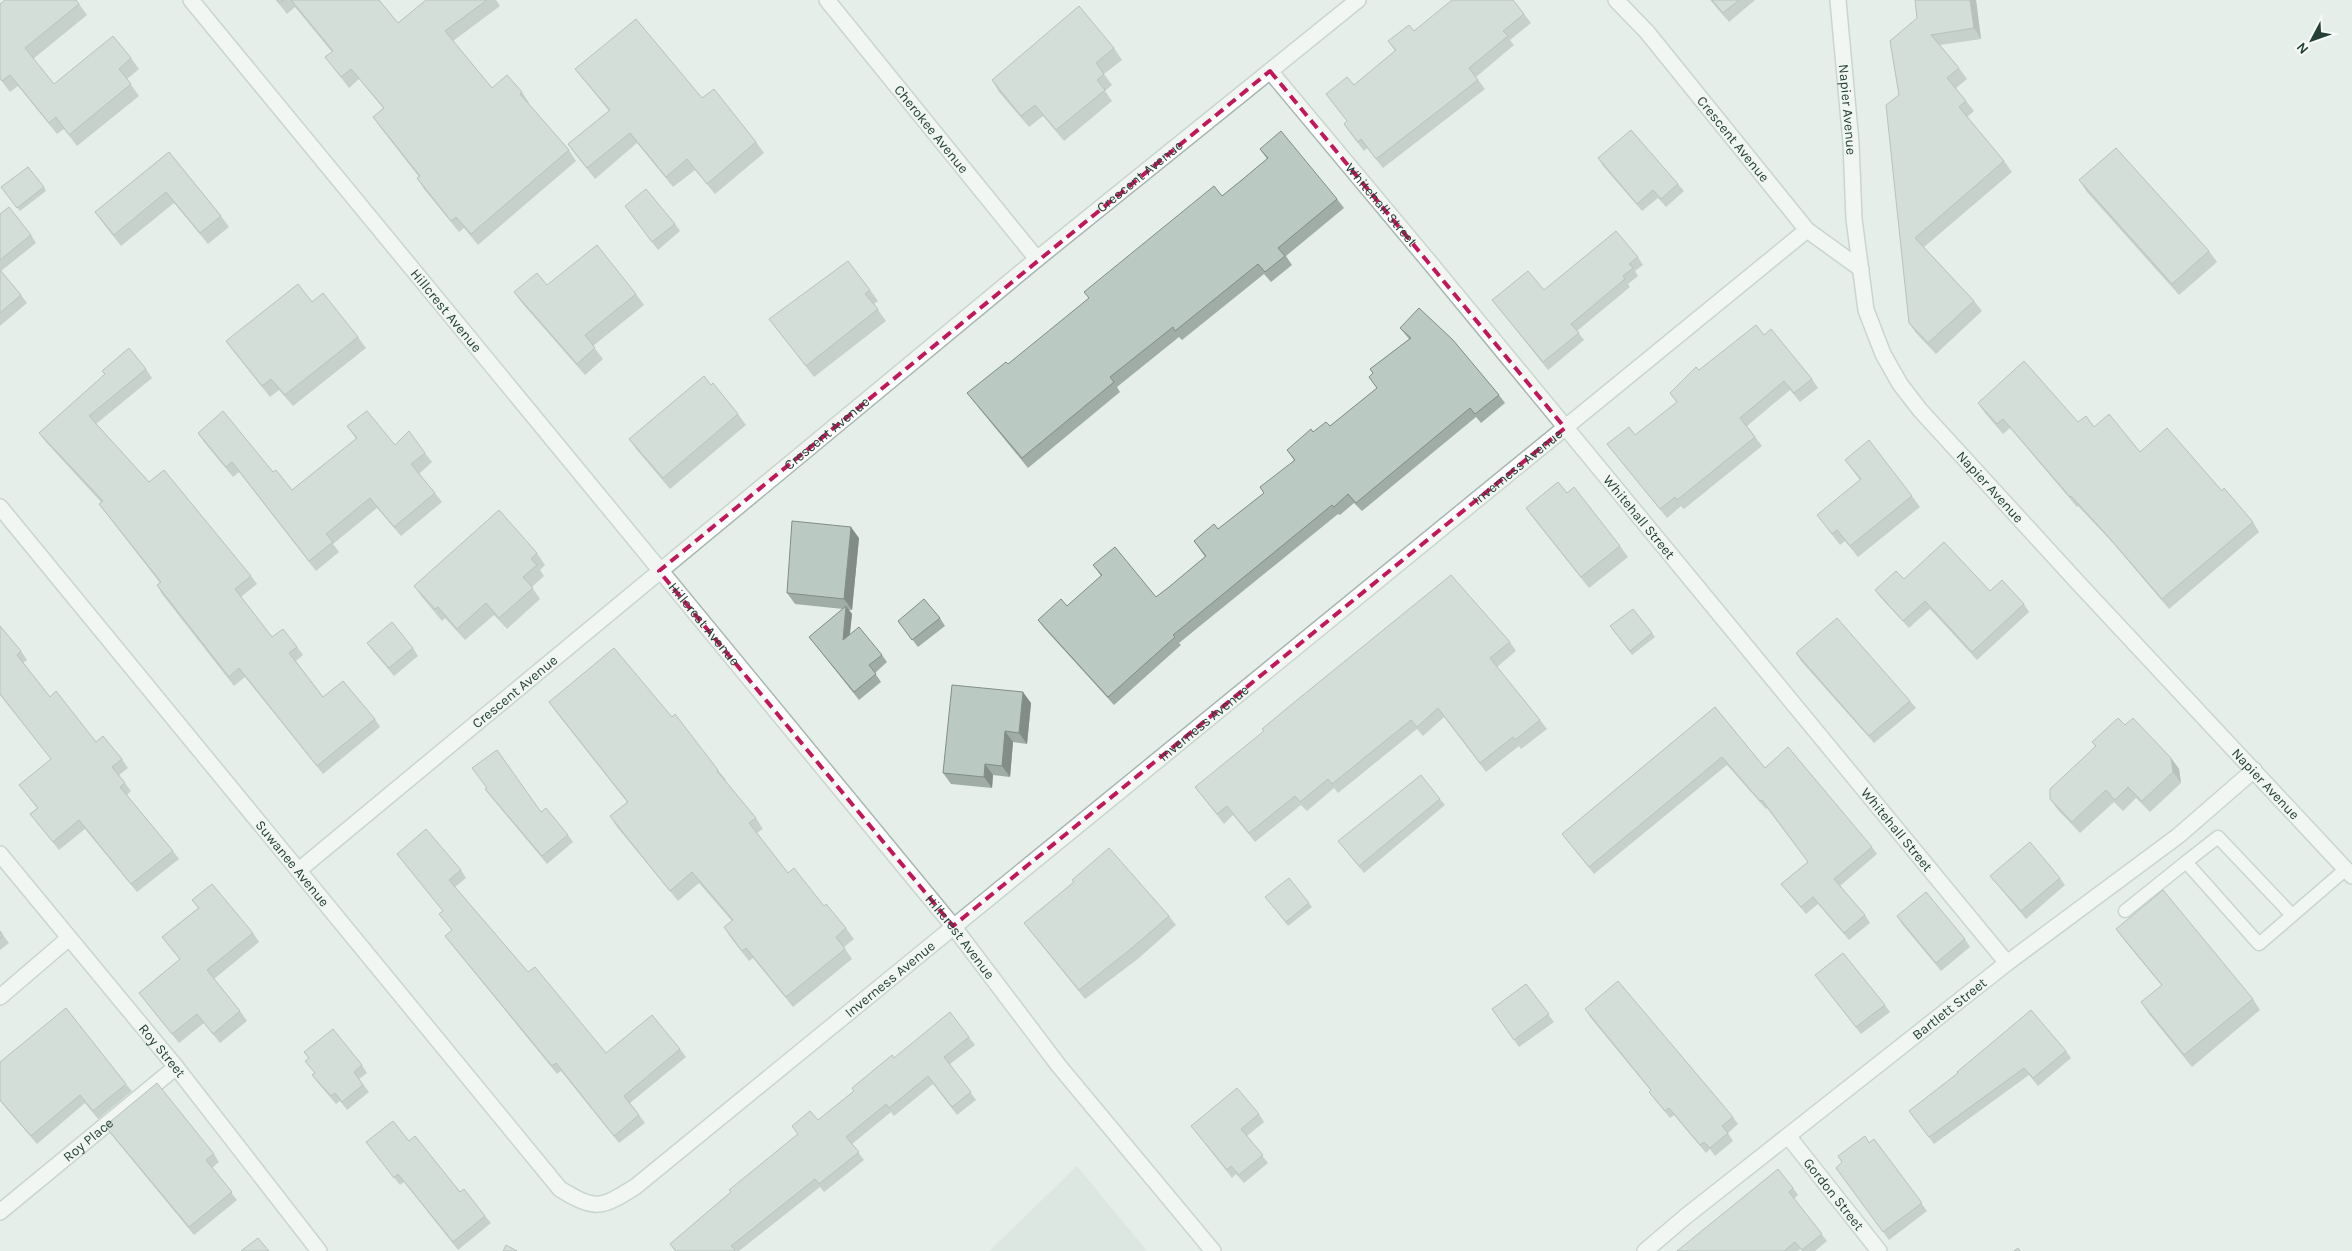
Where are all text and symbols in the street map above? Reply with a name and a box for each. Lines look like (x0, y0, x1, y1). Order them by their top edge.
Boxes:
north arrow (2287, 15, 2337, 65)
text: N (2293, 39, 2312, 58)
street label: Napier Avenue (1835, 63, 1860, 155)
street label: Cherokee Avenue (891, 81, 972, 177)
street label: Crescent Avenue (1694, 92, 1773, 185)
street label: Crescent Avenue (1093, 136, 1186, 216)
street label: Whitehall Street (1342, 159, 1421, 250)
street label: Hillcrest Avenue (407, 265, 486, 356)
street label: Crescent Avenue (780, 393, 873, 473)
street label: Inverness Avenue (1469, 425, 1566, 508)
street label: Napier Avenue (1953, 447, 2027, 526)
street label: Whitehall Street (1600, 472, 1679, 562)
street label: Hillcrest Avenue (665, 579, 744, 669)
street label: Crescent Avenue (468, 651, 561, 732)
street label: Inverness Avenue (1155, 681, 1252, 765)
street label: Napier Avenue (2228, 744, 2303, 823)
street label: Whitehall Street (1857, 784, 1936, 875)
street label: Suwanee Avenue (252, 816, 333, 910)
street label: Hillcrest Avenue (922, 891, 999, 982)
street label: Inverness Avenue (841, 937, 938, 1021)
street label: Bartlett Street (1909, 974, 1990, 1043)
street label: Roy Street (135, 1020, 189, 1081)
street label: Roy Place (59, 1114, 117, 1165)
street label: Gordon Street (1800, 1154, 1868, 1234)

